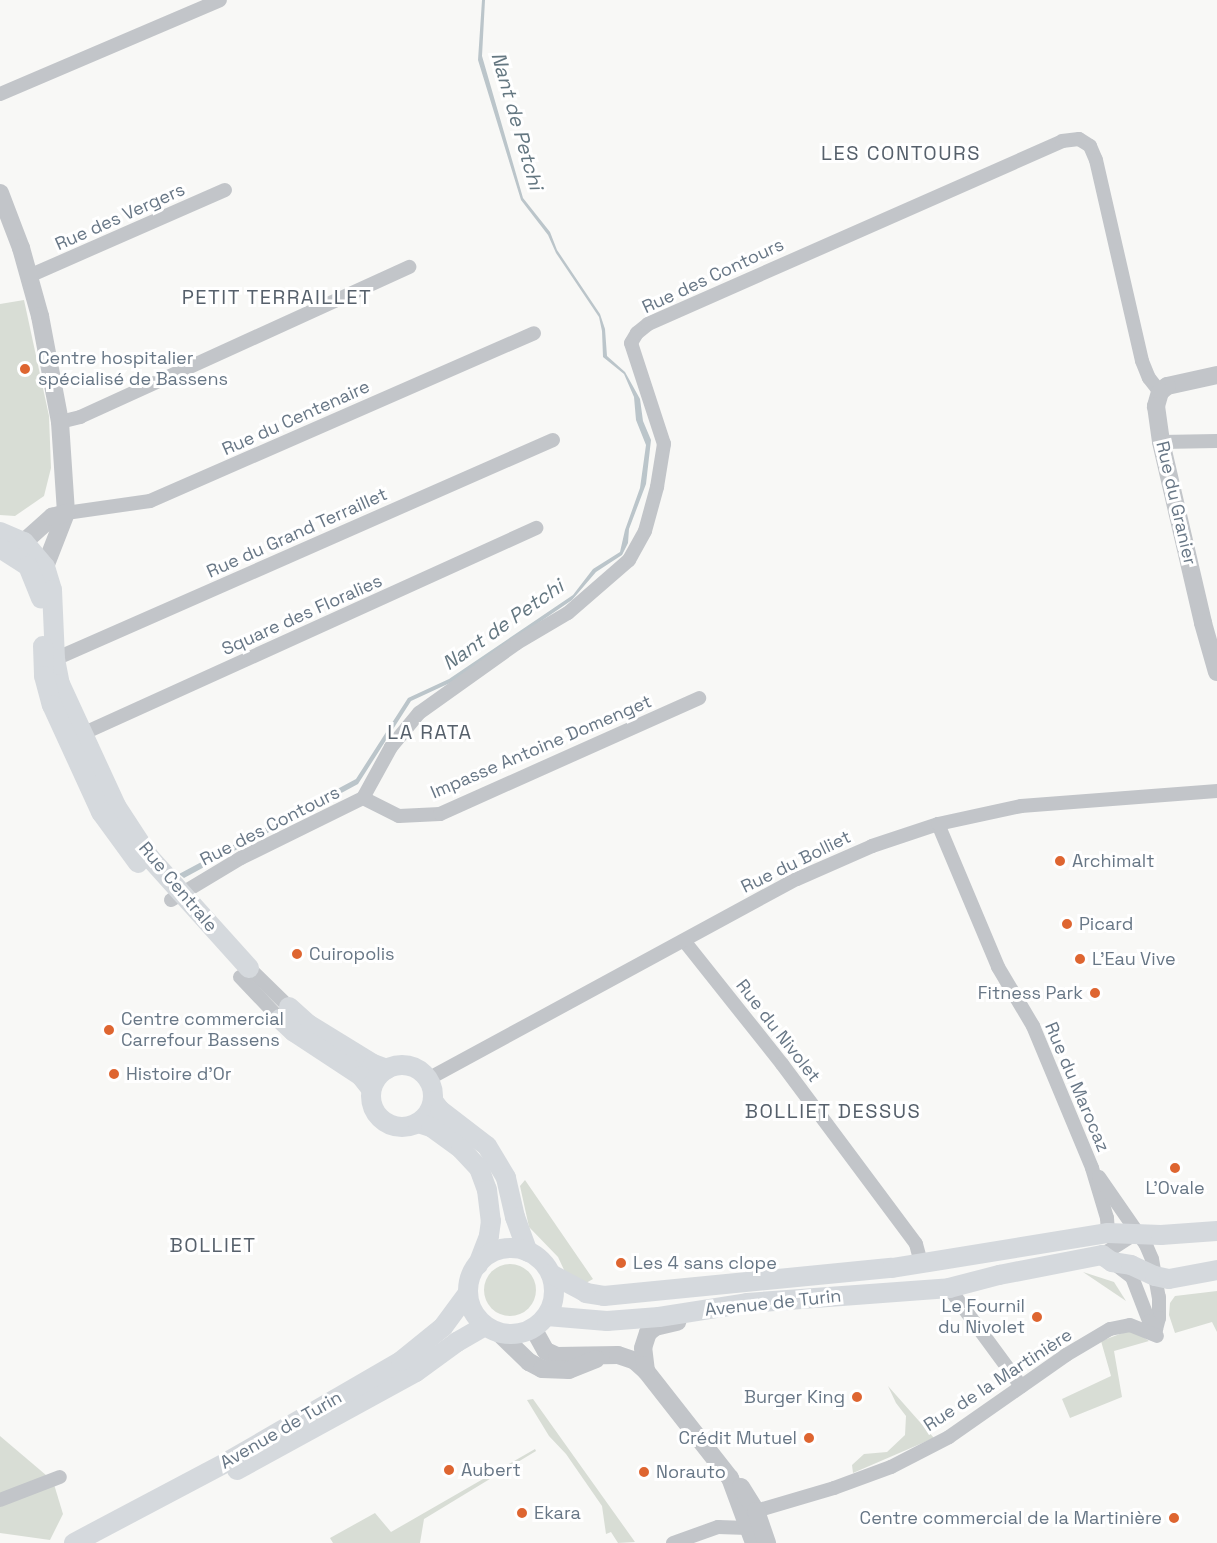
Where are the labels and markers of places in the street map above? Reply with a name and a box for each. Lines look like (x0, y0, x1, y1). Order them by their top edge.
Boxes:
place label: Centre hospitalier spécialisé de Bassens (38, 348, 228, 391)
marker: Centre hospitalier spécialisé de Bassens (16, 360, 34, 378)
place label: Archimalt (1072, 850, 1155, 872)
marker: Archimalt (1053, 854, 1067, 868)
place label: Picard (1079, 913, 1133, 935)
marker: Picard (1060, 917, 1074, 931)
place label: Cuiropolis (309, 943, 395, 965)
marker: Cuiropolis (290, 947, 304, 961)
place label: L'Eau Vive (1092, 948, 1176, 970)
marker: L'Eau Vive (1073, 952, 1087, 966)
place label: Fitness Park (978, 982, 1083, 1004)
marker: Fitness Park (1088, 986, 1102, 1000)
place label: Centre commercial Carrefour Bassens (121, 1009, 284, 1052)
marker: Centre commercial Carrefour Bassens (102, 1023, 116, 1037)
place label: Histoire d'Or (126, 1063, 232, 1085)
marker: Histoire d'Or (107, 1067, 121, 1081)
marker: L'Ovale (1168, 1161, 1182, 1175)
place label: L'Ovale (1145, 1177, 1205, 1199)
place label: Les 4 sans clope (633, 1252, 777, 1274)
marker: Les 4 sans clope (614, 1256, 628, 1270)
place label: Le Fournil du Nivolet (938, 1296, 1025, 1338)
marker: Le Fournil du Nivolet (1030, 1310, 1044, 1324)
place label: Burger King (744, 1386, 845, 1408)
marker: Burger King (850, 1390, 864, 1404)
place label: Crédit Mutuel (678, 1427, 797, 1449)
marker: Crédit Mutuel (802, 1431, 816, 1445)
place label: Aubert (461, 1459, 521, 1481)
place label: Norauto (656, 1461, 726, 1483)
marker: Aubert (442, 1463, 456, 1477)
marker: Norauto (637, 1465, 651, 1479)
place label: Ekara (534, 1502, 581, 1524)
marker: Ekara (515, 1506, 529, 1520)
place label: Centre commercial de la Martinière (860, 1507, 1162, 1529)
marker: Centre commercial de la Martinière (1167, 1511, 1181, 1525)

